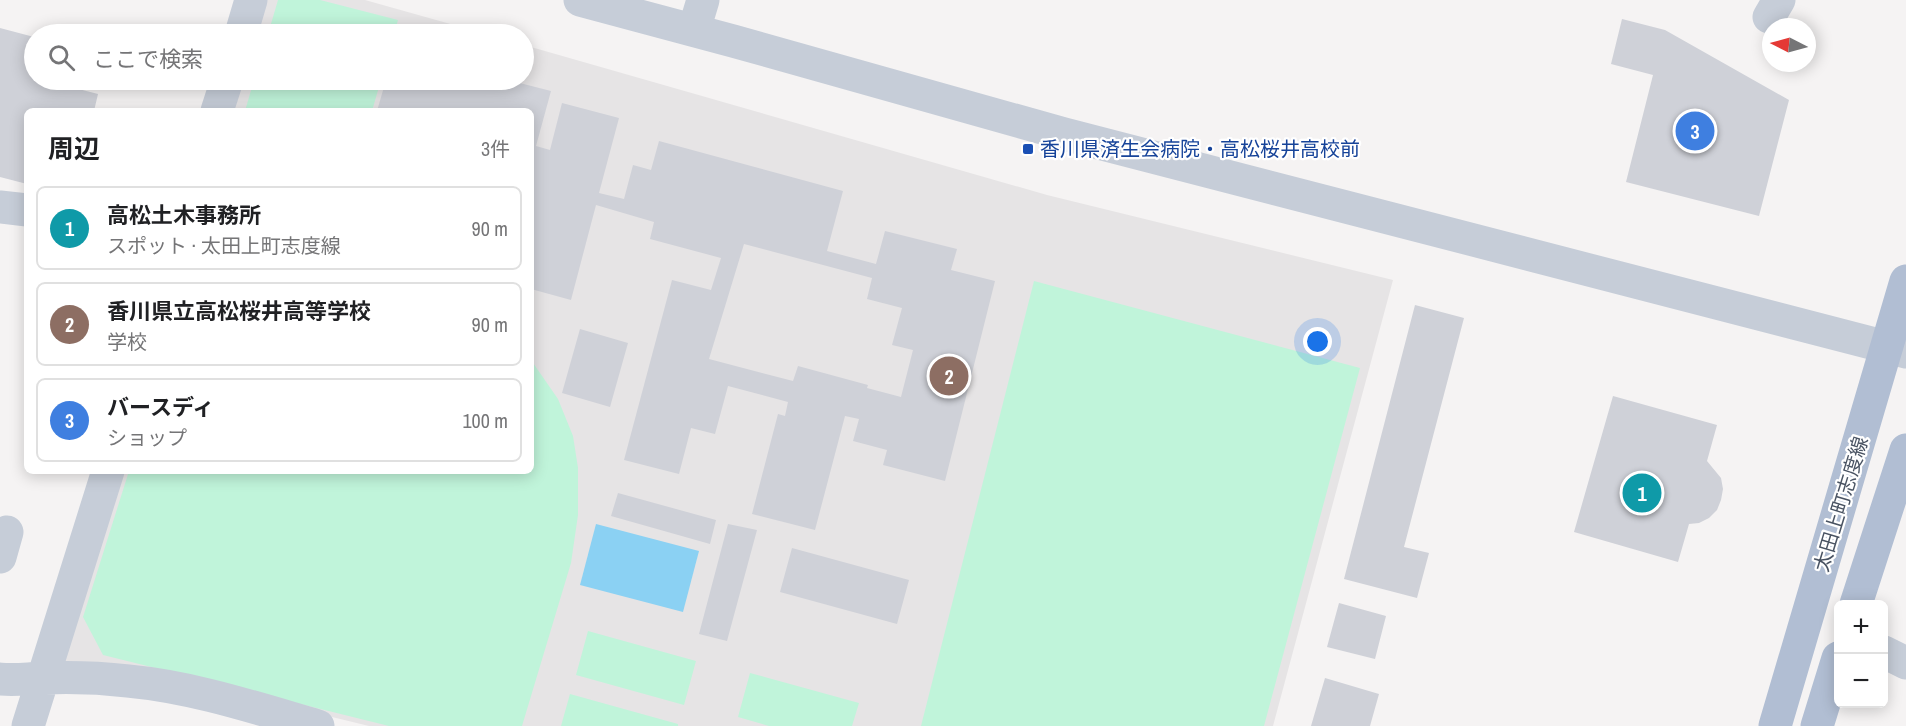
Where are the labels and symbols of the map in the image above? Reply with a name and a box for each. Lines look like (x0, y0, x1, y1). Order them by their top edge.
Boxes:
north arrow (1762, 18, 1816, 72)
pin: 3 (1676, 108, 1714, 154)
place label: 香川県済生会病院・高松桜井高校前 (1040, 135, 1360, 162)
marker: 香川県済生会病院・高松桜井高校前 (1021, 142, 1035, 156)
your location (1303, 327, 1332, 356)
pin: 2 (930, 354, 968, 398)
street label: 太田上町志度線 (1807, 433, 1874, 575)
pin: 1 (1622, 470, 1662, 516)

